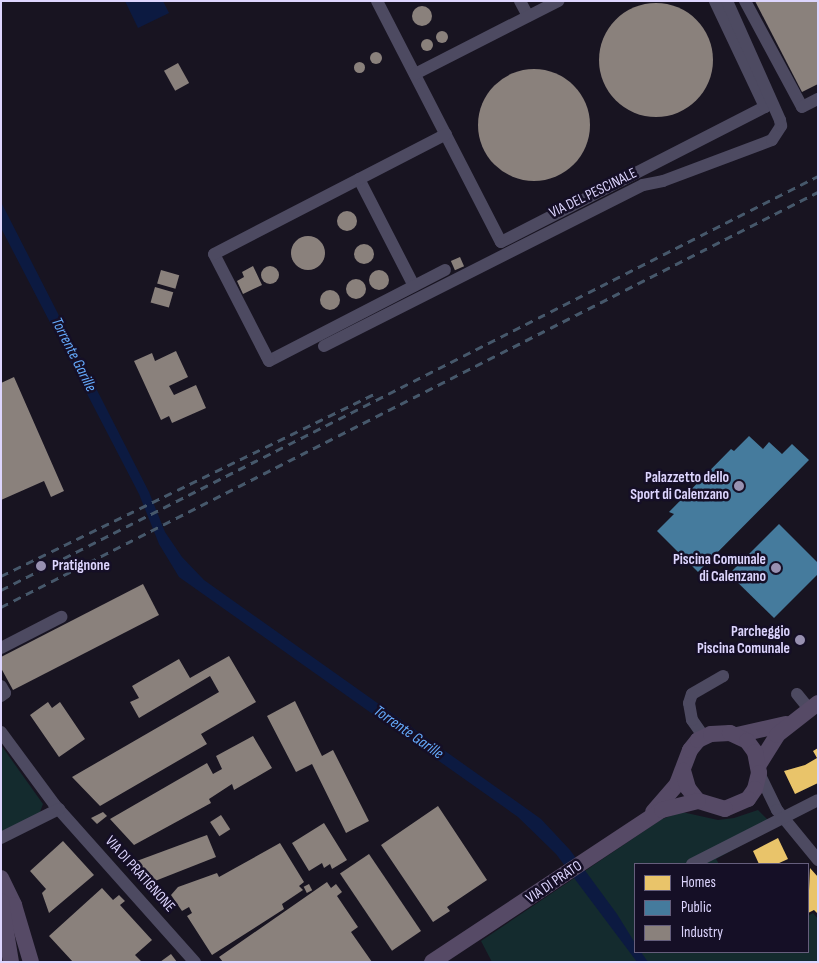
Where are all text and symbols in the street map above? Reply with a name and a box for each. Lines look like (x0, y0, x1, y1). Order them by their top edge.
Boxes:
street label: VIA DEL PESCINALE (546, 164, 640, 222)
water label: Torrente Garille (46, 315, 100, 395)
place label: Palazzetto dello Sport di Calenzano (630, 468, 729, 503)
marker: Palazzetto dello Sport di Calenzano (733, 480, 745, 492)
place label: Piscina Comunale di Calenzano (673, 550, 766, 585)
place label: Pratignone (52, 557, 110, 575)
marker: Pratignone (34, 559, 48, 573)
marker: Piscina Comunale di Calenzano (770, 562, 782, 574)
place label: Parcheggio Piscina Comunale (697, 622, 790, 657)
marker: Parcheggio Piscina Comunale (794, 634, 806, 646)
water label: Torrente Garille (369, 702, 447, 764)
street label: VIA DI PRATIGNONE (101, 832, 179, 916)
street label: VIA DI PRATO (523, 857, 585, 907)
legend (634, 863, 809, 953)
text: Homes (681, 873, 716, 892)
text: Public (681, 898, 712, 917)
text: Industry (681, 923, 723, 942)

